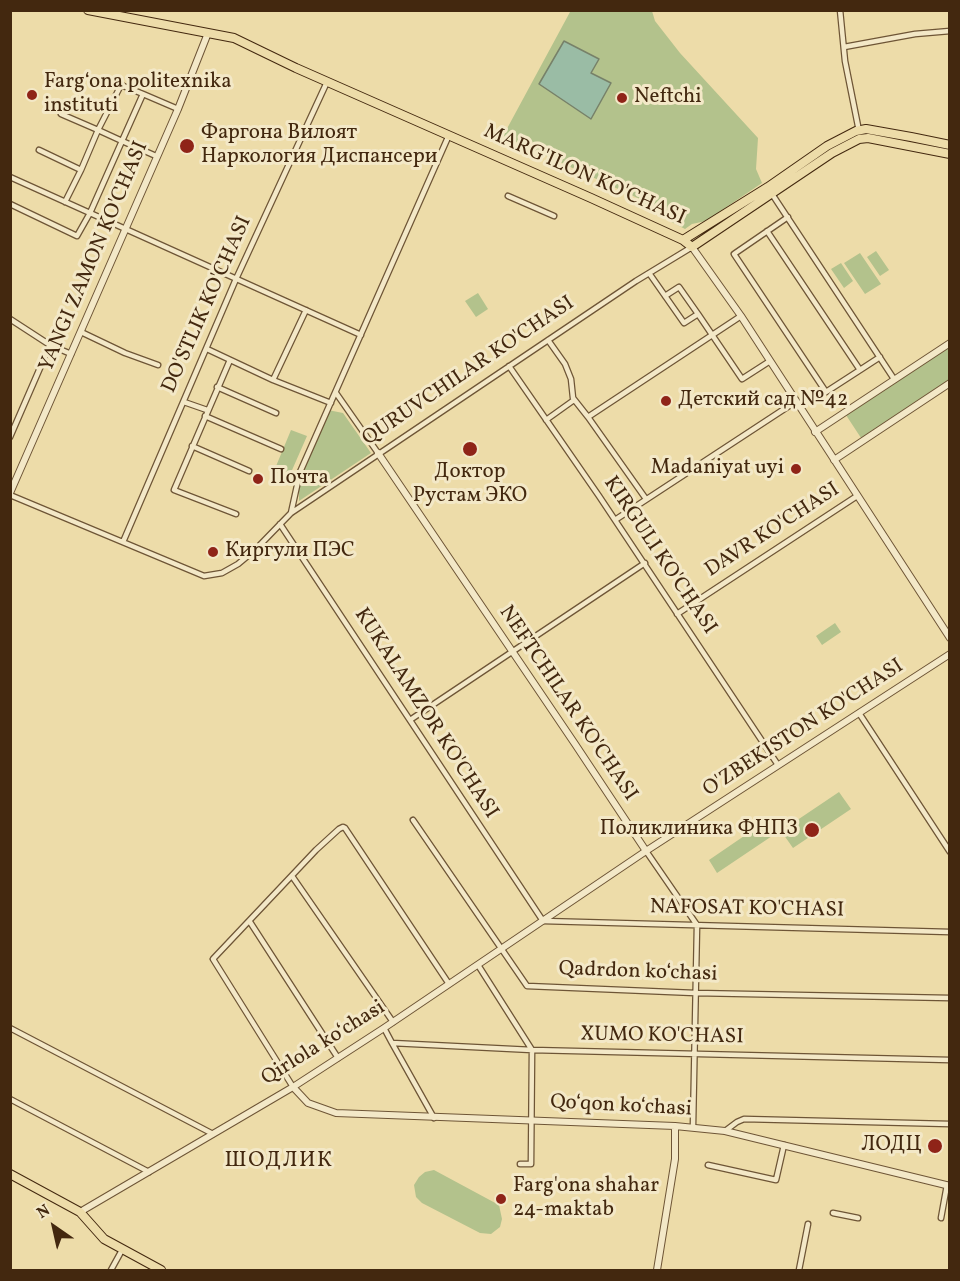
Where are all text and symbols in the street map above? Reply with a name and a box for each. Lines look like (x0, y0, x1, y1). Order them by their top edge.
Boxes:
place label: Fargʻona politexnika instituti (44, 70, 232, 120)
place label: Neftchi (634, 85, 701, 111)
marker: Fargʻona politexnika instituti (25, 88, 39, 102)
marker: Neftchi (615, 91, 629, 105)
street label: MARG'ILON KO'CHASI (479, 120, 689, 232)
place label: Фаргона Вилоят Наркология Диспансери (201, 121, 438, 171)
marker: Фаргона Вилоят Наркология Диспансери (178, 137, 196, 155)
street label: YANGI ZAMON KO'CHASI (35, 138, 155, 376)
street label: DO'STLIK KO'CHASI (158, 213, 258, 397)
street label: QURUVCHILAR KO'CHASI (358, 292, 580, 452)
place label: Детский сад №42 (678, 388, 848, 414)
marker: Детский сад №42 (659, 394, 673, 408)
marker: Доктор Рустам ЭКО (461, 440, 479, 458)
place label: Madaniyat uyi (651, 456, 784, 482)
place label: Доктор Рустам ЭКО (413, 460, 527, 510)
marker: Madaniyat uyi (789, 462, 803, 476)
place label: Почта (270, 466, 329, 492)
marker: Почта (251, 472, 265, 486)
street label: KIRGULI KO'CHASI (597, 472, 721, 640)
street label: DAVR KO'CHASI (701, 478, 845, 584)
place label: Киргули ПЭС (225, 539, 355, 565)
marker: Киргули ПЭС (206, 545, 220, 559)
street label: NEFTCHILAR KO'CHASI (492, 602, 642, 806)
street label: KUKALAMZOR KO'CHASI (347, 604, 503, 824)
street label: O'ZBEKISTON KO'CHASI (699, 655, 909, 803)
place label: Поликлиника ФНПЗ (600, 817, 798, 843)
marker: Поликлиника ФНПЗ (803, 821, 821, 839)
street label: NAFOSAT KO'CHASI (650, 896, 844, 924)
street label: Qadrdon koʻchasi (558, 958, 718, 988)
street label: Qirlola koʻchasi (257, 996, 391, 1092)
street label: XUMO KO'CHASI (580, 1023, 744, 1051)
street label: Qoʻqon koʻchasi (550, 1091, 692, 1123)
place label: ЛОДЦ (861, 1133, 922, 1159)
marker: ЛОДЦ (926, 1137, 944, 1155)
district label: ШОДЛИК (224, 1149, 334, 1175)
place label: Farg'ona shahar 24-maktab (513, 1174, 659, 1224)
marker: Farg'ona shahar 24-maktab (494, 1192, 508, 1206)
north arrow (24, 1197, 84, 1257)
text: N (33, 1200, 55, 1224)

